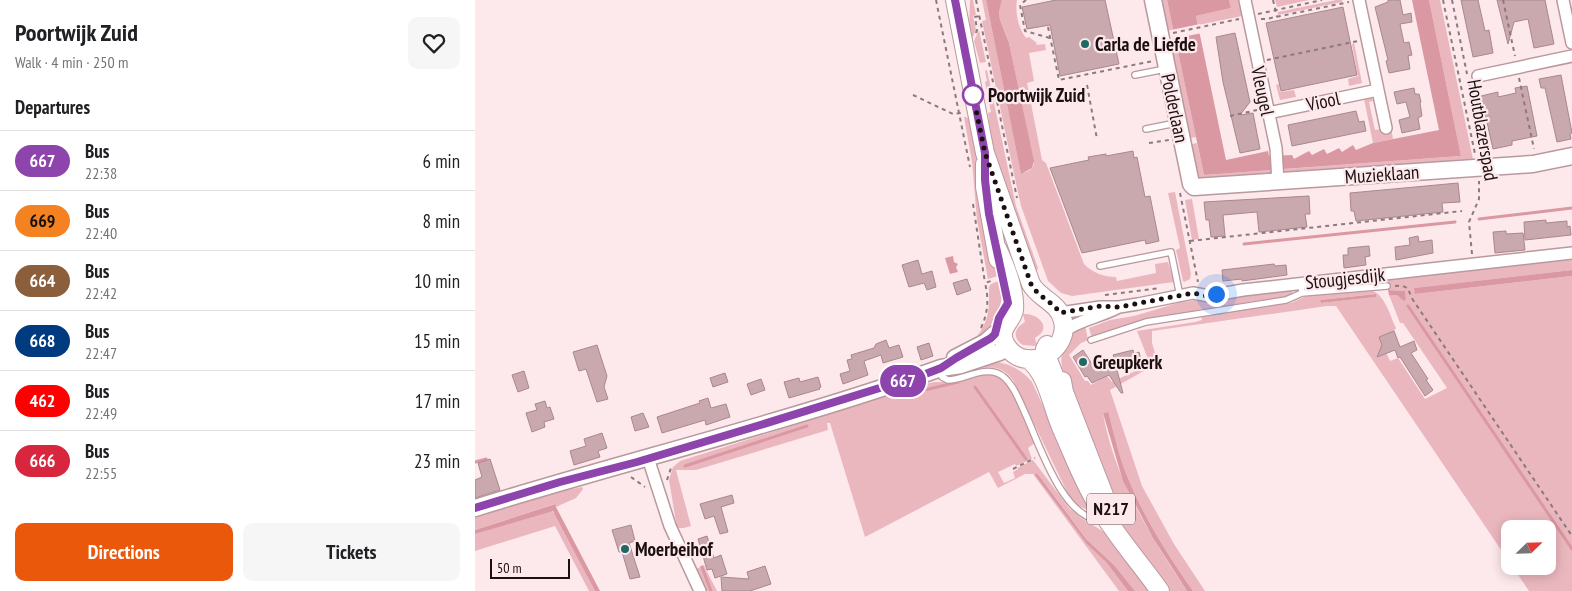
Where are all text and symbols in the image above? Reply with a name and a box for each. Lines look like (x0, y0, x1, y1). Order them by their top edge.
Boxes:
text: Poortwijk Zuid (15, 17, 138, 48)
button: heart (408, 17, 460, 69)
place label: Carla de Liefde (1095, 32, 1196, 56)
marker: Carla de Liefde (1079, 38, 1091, 50)
text: Walk · 4 min · 250 m (15, 52, 128, 72)
street label: Vleugel (1246, 63, 1280, 118)
street label: Polderlaan (1156, 71, 1194, 145)
street label: Houtblazerspad (1462, 78, 1504, 182)
place label: Poortwijk Zuid (988, 83, 1085, 107)
marker: Poortwijk Zuid (962, 84, 984, 106)
street label: Viool (1303, 86, 1343, 116)
text: Departures (15, 95, 90, 119)
text: Bus (85, 139, 109, 163)
text: 667 (30, 149, 55, 172)
text: 6 min (423, 149, 460, 173)
street label: Muzieklaan (1344, 159, 1420, 189)
text: 22:38 (85, 163, 117, 183)
text: Bus (85, 199, 109, 223)
text: 669 (30, 209, 55, 232)
text: 8 min (423, 209, 460, 233)
text: 22:40 (85, 223, 117, 243)
text: Bus (85, 259, 109, 283)
street label: Stougjesdijk (1304, 262, 1387, 294)
text: 664 (30, 269, 55, 292)
text: 10 min (414, 269, 460, 293)
your location (1204, 282, 1229, 307)
text: 22:42 (85, 283, 117, 303)
text: Bus (85, 319, 109, 343)
text: 668 (30, 329, 55, 352)
text: 15 min (414, 329, 460, 353)
text: 22:47 (85, 343, 117, 363)
place label: Greupkerk (1093, 350, 1163, 374)
marker: Greupkerk (1077, 356, 1089, 368)
line badge: 667 (874, 365, 932, 397)
text: 667 (890, 369, 916, 392)
text: Bus (85, 379, 109, 403)
text: 462 (30, 389, 55, 412)
text: 17 min (415, 389, 460, 413)
text: 22:49 (85, 403, 117, 423)
text: Bus (85, 439, 109, 463)
text: 666 (30, 449, 55, 472)
text: 23 min (414, 449, 460, 473)
text: 22:55 (85, 463, 117, 483)
road number: N217 (1087, 494, 1135, 524)
north arrow (1501, 520, 1556, 575)
map controls (1501, 520, 1556, 575)
button: Directions (15, 523, 233, 581)
button: Tickets (243, 523, 460, 581)
place label: Moerbeihof (635, 537, 713, 561)
marker: Moerbeihof (619, 543, 631, 555)
scale bar (490, 556, 570, 579)
text: 50 m (497, 559, 522, 577)

